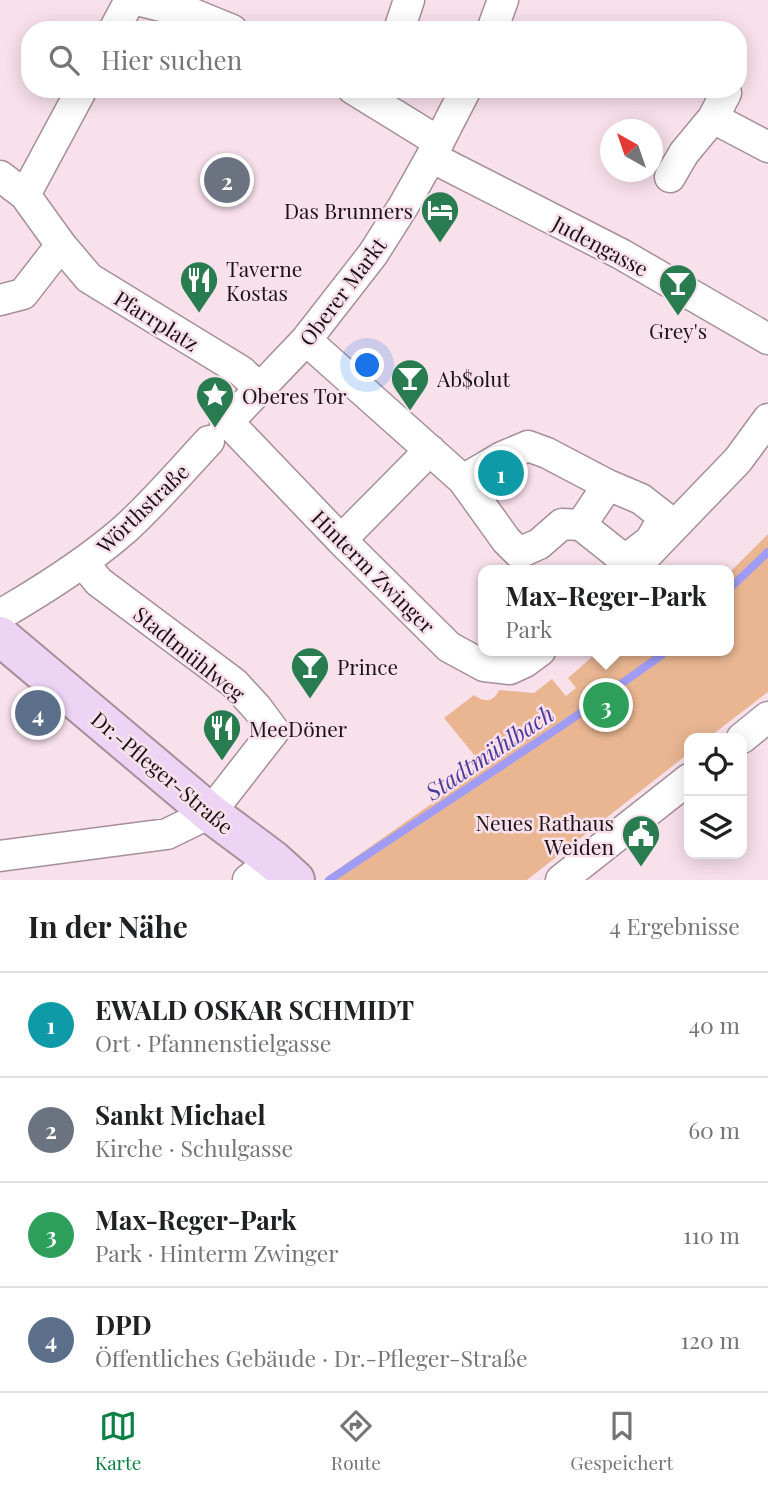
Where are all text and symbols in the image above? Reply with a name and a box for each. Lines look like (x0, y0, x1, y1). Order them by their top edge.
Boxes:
search box (21, 21, 747, 98)
icon: search (45, 41, 83, 79)
text: Hier suchen (101, 42, 242, 77)
north arrow (600, 119, 663, 182)
pin: 2 (204, 154, 250, 206)
hotel icon: Das Brunners (419, 189, 461, 244)
place label: Das Brunners (284, 196, 413, 224)
street label: Judengasse (547, 208, 654, 282)
street label: Oberer Markt (292, 231, 392, 351)
place label: Taverne Kostas (226, 254, 302, 306)
restaurant icon: Taverne Kostas (178, 259, 220, 314)
bar icon: Grey's (657, 262, 699, 317)
street label: Pfarrplatz (110, 283, 204, 357)
place label: Grey's (649, 316, 707, 344)
your location (350, 348, 384, 382)
bar icon: Ab$olut (389, 357, 431, 412)
place label: Ab$olut (436, 364, 511, 392)
place icon: Oberes Tor (194, 374, 236, 429)
place label: Oberes Tor (242, 381, 347, 409)
pin: 1 (478, 447, 524, 499)
street label: Wörthstraße (89, 457, 194, 560)
street label: Hinterm Zwinger (306, 503, 442, 639)
popup (478, 565, 734, 656)
text: Max-Reger-Park (505, 578, 707, 613)
street label: Stadtmühlweg (128, 599, 252, 707)
text: Park (505, 613, 552, 644)
bar icon: Prince (289, 645, 331, 700)
place label: Prince (337, 652, 398, 680)
pin: 3 (583, 679, 629, 731)
pin: 4 (15, 687, 61, 739)
water label: Stadtmühlbach (418, 698, 559, 807)
street label: Dr.-Pfleger-Straße (86, 704, 240, 840)
restaurant icon: MeeDöner (201, 707, 243, 762)
place label: MeeDöner (249, 714, 348, 742)
map controls (684, 733, 747, 859)
button: locate (684, 733, 747, 796)
button: layers (684, 796, 747, 859)
place label: Neues Rathaus Weiden (476, 808, 614, 860)
public building icon: Neues Rathaus Weiden (620, 813, 662, 868)
text: In der Nähe (28, 906, 188, 946)
text: 4 Ergebnisse (609, 910, 740, 941)
text: EWALD OSKAR SCHMIDT (95, 992, 414, 1027)
text: 1 (47, 1009, 55, 1040)
text: 40 m (689, 1009, 740, 1040)
text: Ort · Pfannenstielgasse (95, 1027, 332, 1058)
text: Sankt Michael (95, 1097, 266, 1132)
text: 2 (45, 1114, 57, 1145)
text: 60 m (688, 1114, 740, 1145)
text: Kirche · Schulgasse (95, 1132, 293, 1163)
text: Max-Reger-Park (95, 1202, 296, 1237)
text: 3 (45, 1219, 57, 1250)
text: 110 m (683, 1219, 740, 1250)
text: Park · Hinterm Zwinger (95, 1237, 339, 1268)
text: DPD (95, 1307, 152, 1342)
text: 4 (45, 1324, 57, 1355)
text: 120 m (681, 1324, 740, 1355)
text: Öffentliches Gebäude · Dr.-Pfleger-Straße (95, 1342, 528, 1373)
tab: Karte (95, 1407, 141, 1475)
tab: Route (331, 1407, 381, 1475)
tab: Gespeichert (570, 1407, 673, 1475)

